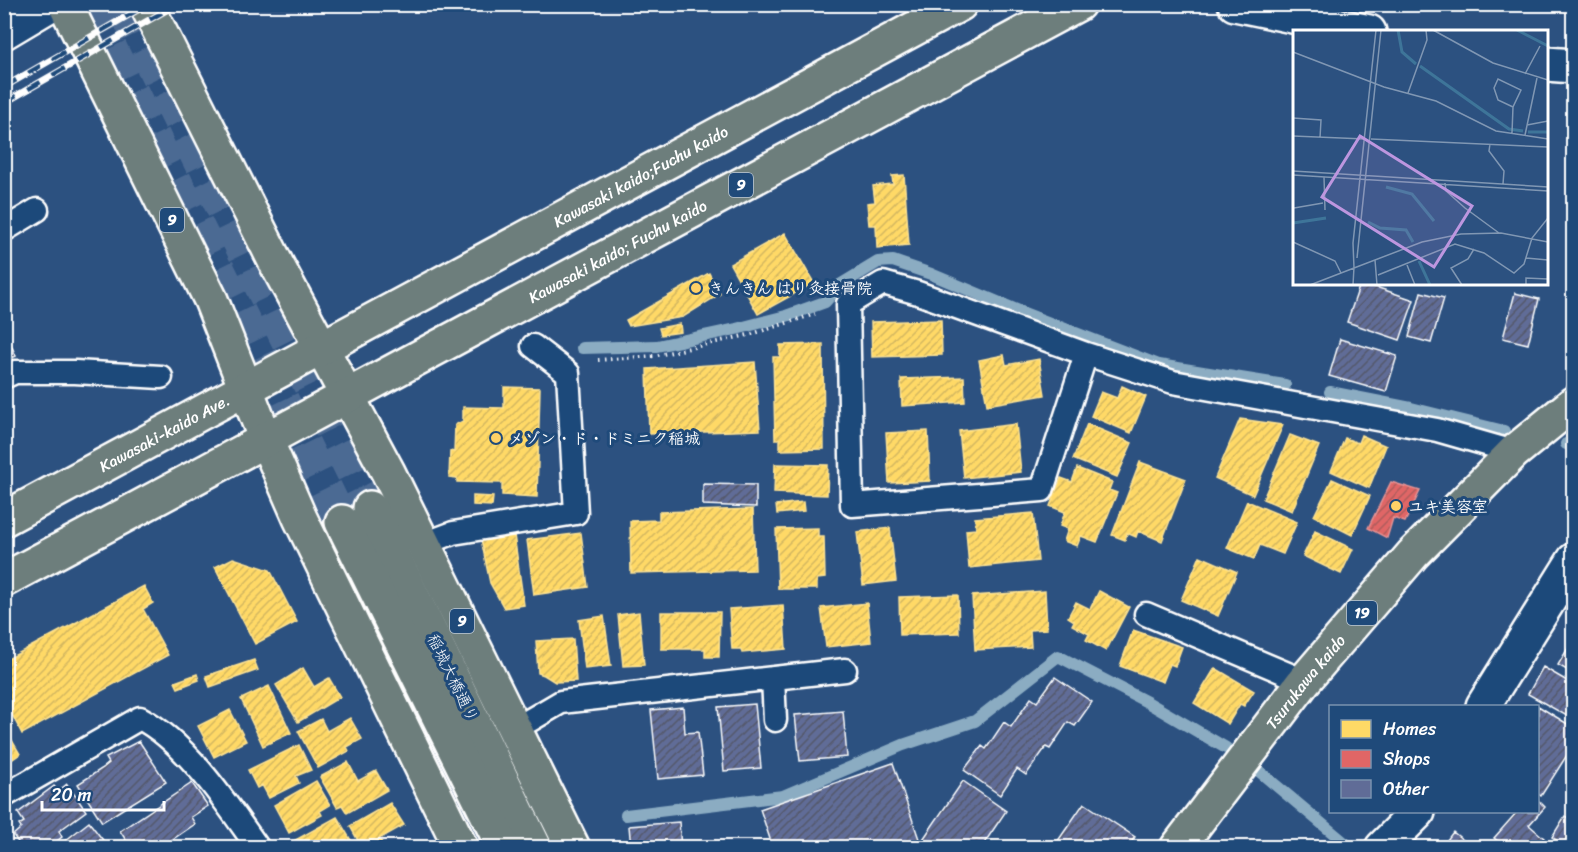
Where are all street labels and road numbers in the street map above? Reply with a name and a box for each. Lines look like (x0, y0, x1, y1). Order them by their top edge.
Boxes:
street label: Kawasaki kaido;Fuchu kaido (548, 117, 734, 235)
road number: 9 (729, 173, 753, 197)
street label: Kawasaki kaido; Fuchu kaido (522, 191, 712, 311)
road number: 9 (160, 208, 184, 232)
street label: Kawasaki-kaido Ave. (93, 385, 235, 480)
road number: 19 (1347, 601, 1377, 625)
road number: 9 (450, 609, 474, 633)
street label: Tsurukawa kaido (1257, 627, 1353, 736)
street label: 稲城大橋通り (419, 628, 487, 728)

